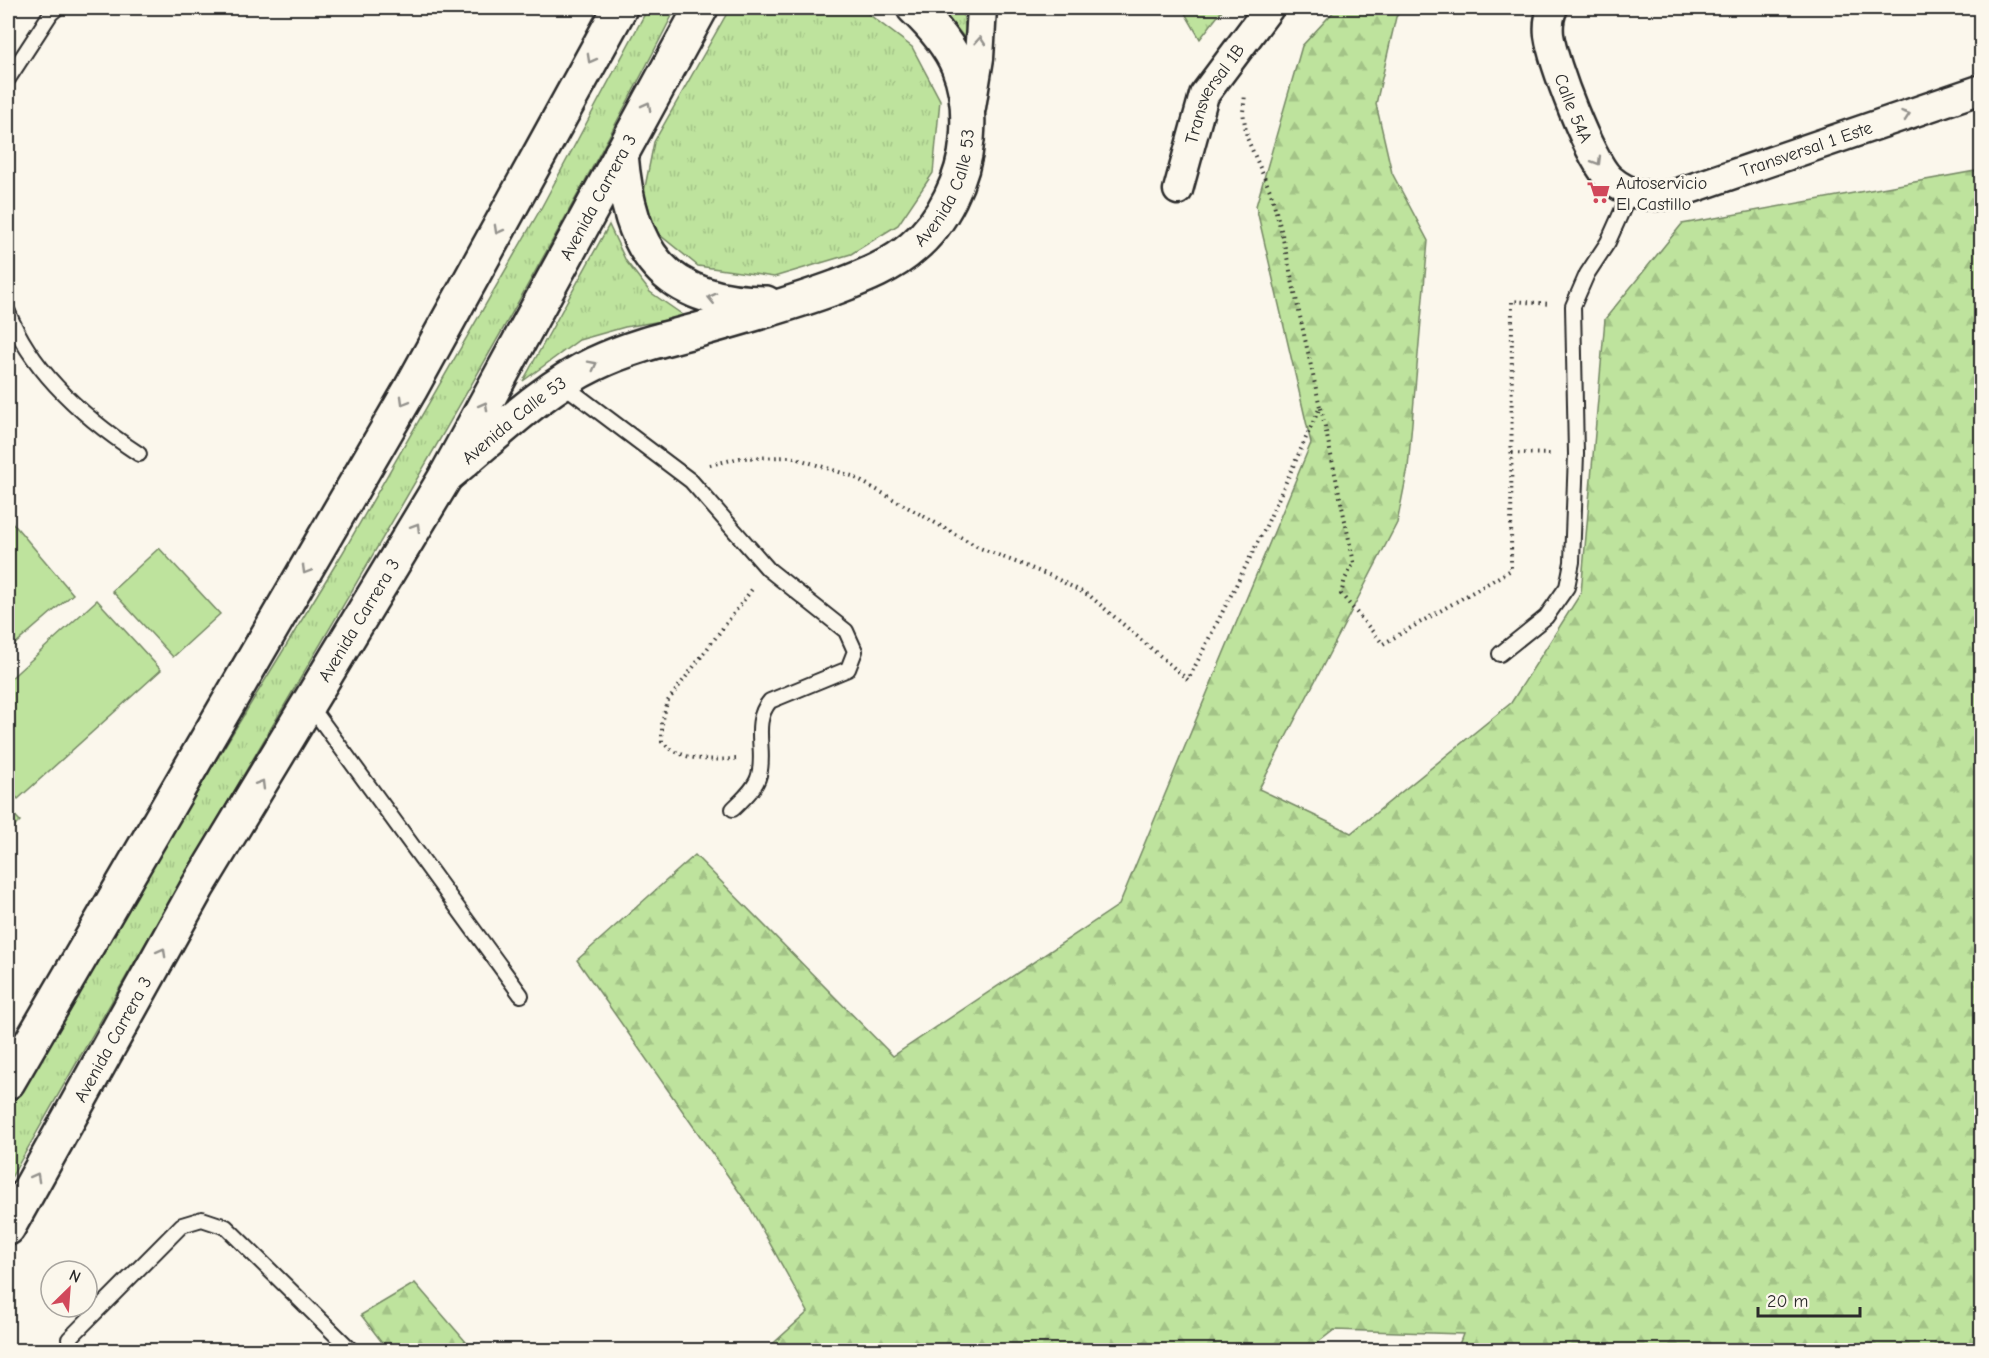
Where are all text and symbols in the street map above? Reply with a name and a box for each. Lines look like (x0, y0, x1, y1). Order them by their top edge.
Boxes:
one-way arrow (974, 36, 987, 45)
street label: Transversal 1B (1181, 40, 1249, 146)
one-way arrow (587, 53, 598, 63)
street label: Calle 54A (1550, 71, 1596, 146)
one-way arrow (640, 102, 651, 112)
one-way arrow (1900, 110, 1911, 122)
street label: Transversal 1 Este (1738, 117, 1875, 182)
street label: Avenida Calle 53 (910, 129, 979, 251)
street label: Avenida Carrera 3 (556, 131, 641, 264)
one-way arrow (1590, 155, 1602, 165)
place label: Autoservicio El Castillo (1616, 173, 1707, 215)
supermarket icon: Autoservicio El Castillo (1585, 180, 1611, 206)
one-way arrow (494, 224, 505, 234)
one-way arrow (708, 292, 718, 305)
one-way arrow (586, 361, 597, 372)
street label: Avenida Calle 53 (458, 372, 570, 469)
one-way arrow (400, 395, 411, 405)
one-way arrow (477, 402, 488, 413)
one-way arrow (408, 523, 420, 533)
street label: Avenida Carrera 3 (314, 555, 405, 686)
one-way arrow (302, 563, 313, 574)
one-way arrow (253, 780, 265, 790)
one-way arrow (155, 947, 166, 958)
street label: Avenida Carrera 3 (70, 973, 157, 1106)
one-way arrow (29, 1173, 40, 1183)
north arrow (39, 1259, 99, 1319)
text: N (66, 1266, 83, 1287)
scale bar (1758, 1280, 1860, 1318)
text: 20 m (1767, 1291, 1808, 1312)

